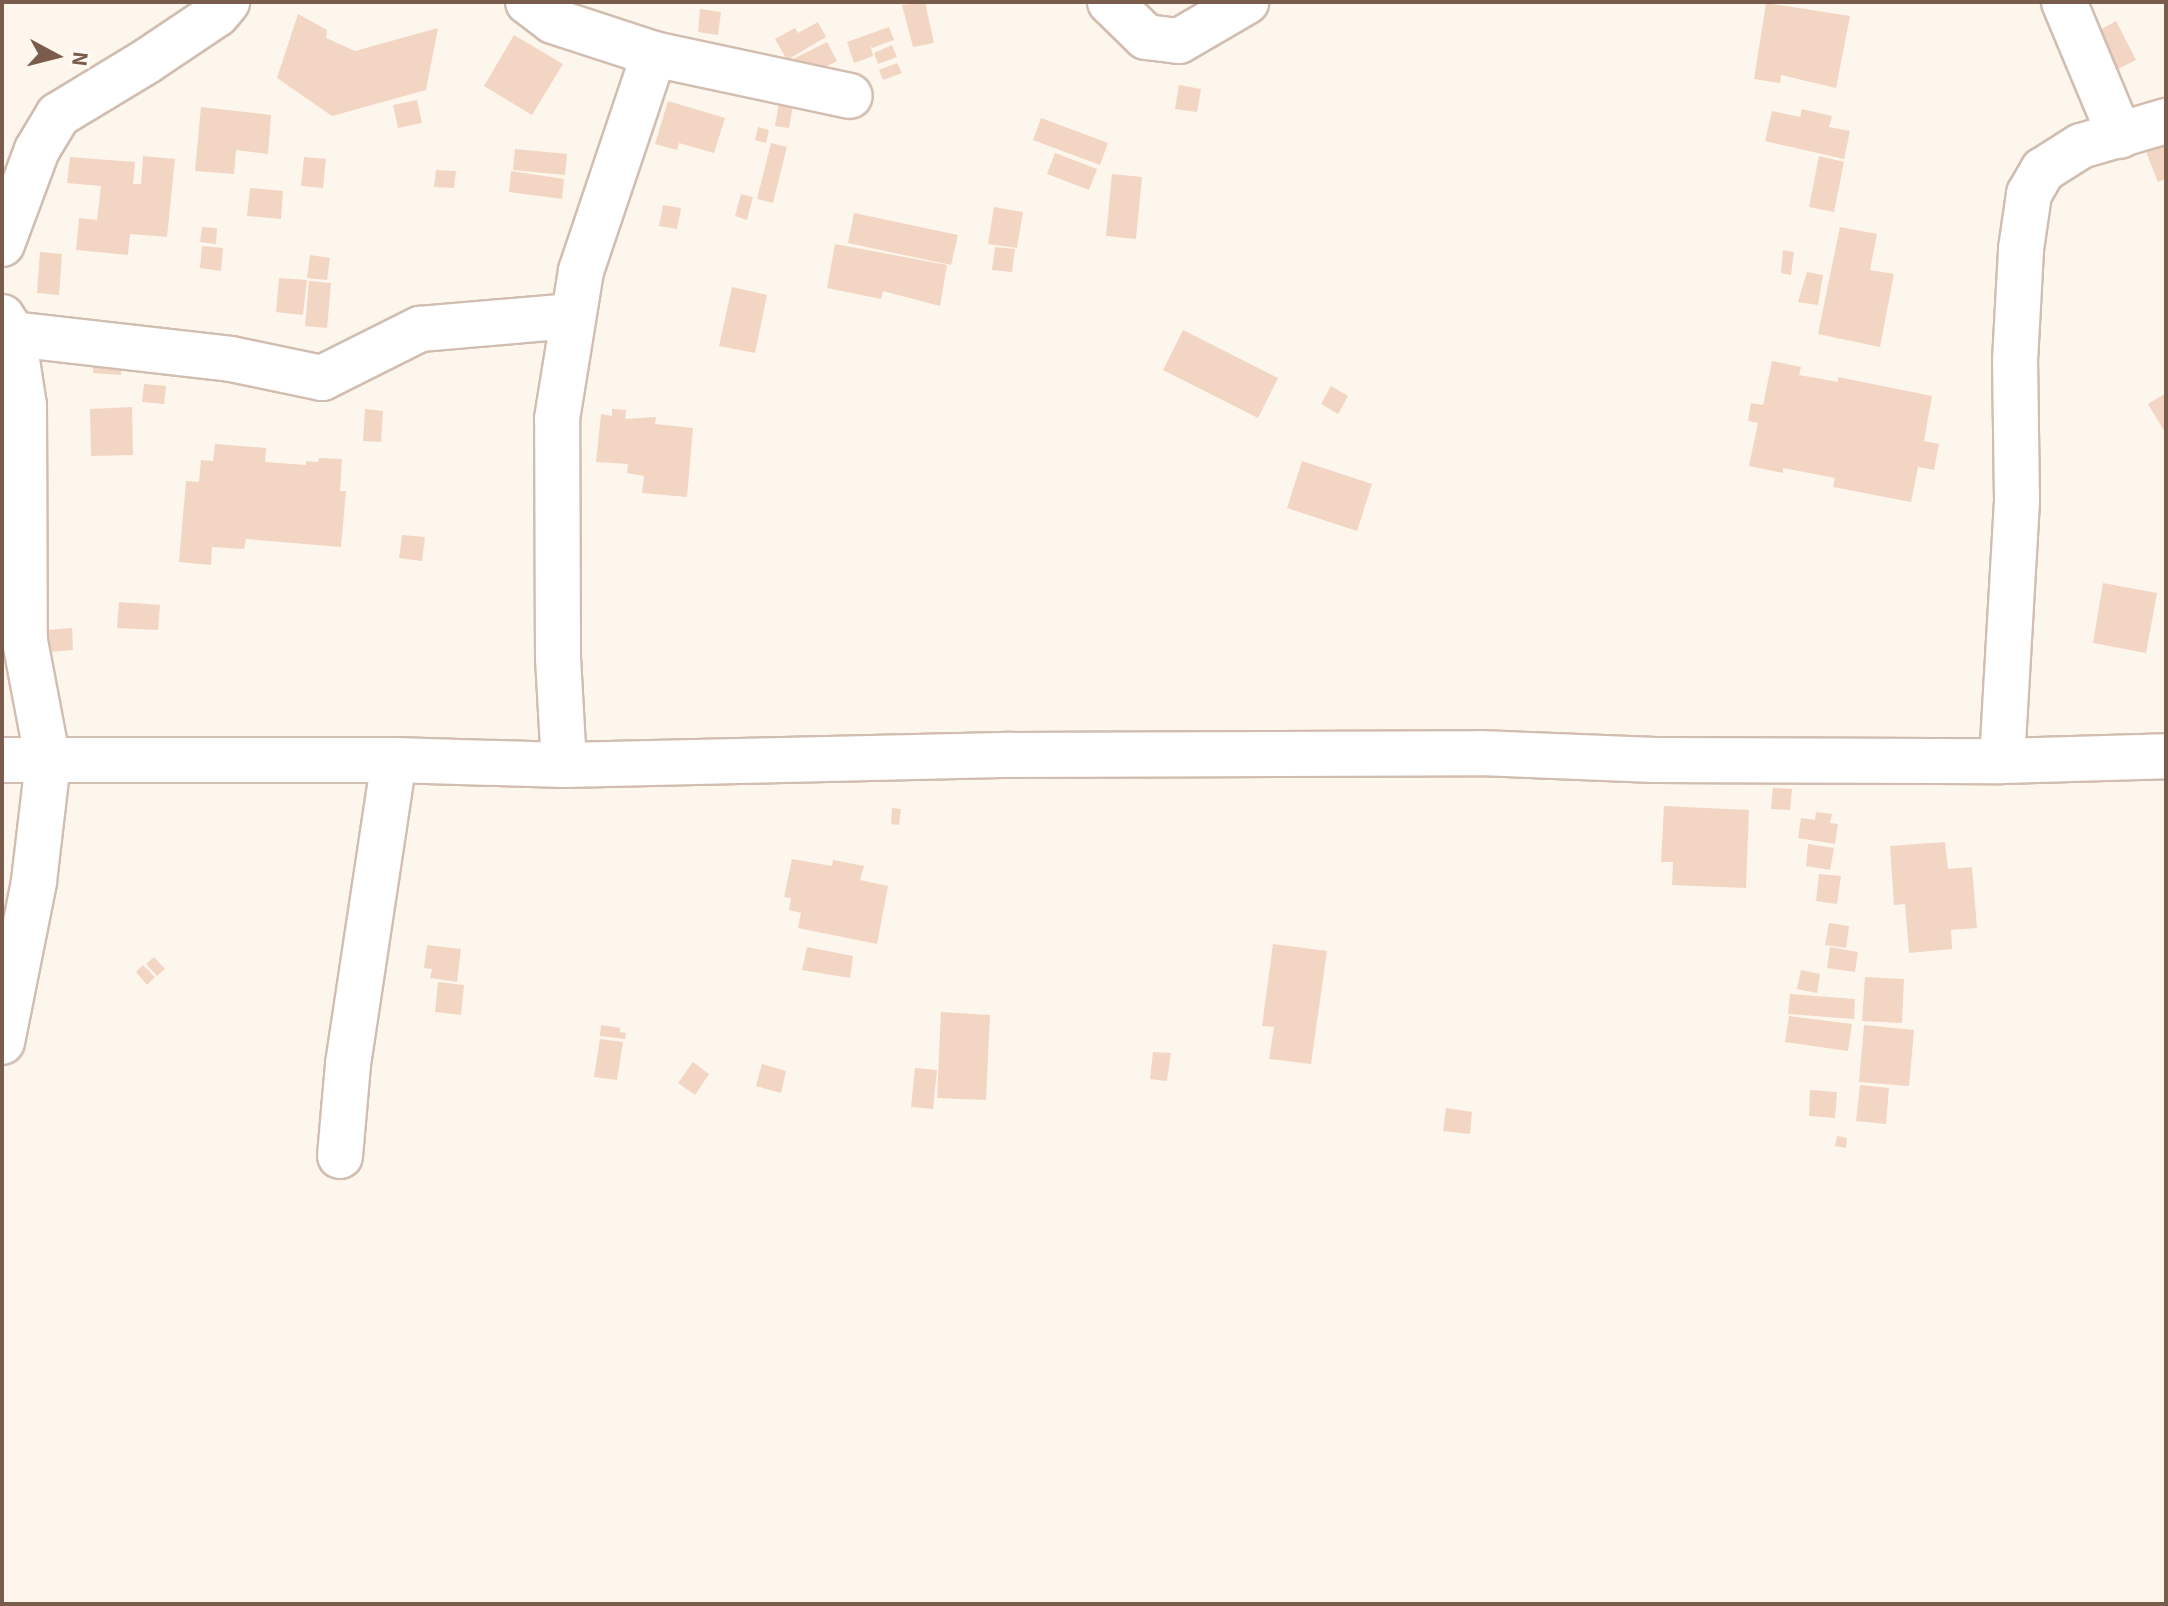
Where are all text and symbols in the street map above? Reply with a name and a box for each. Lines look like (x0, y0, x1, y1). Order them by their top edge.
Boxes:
north arrow (16, 16, 96, 96)
text: N (63, 50, 97, 68)

